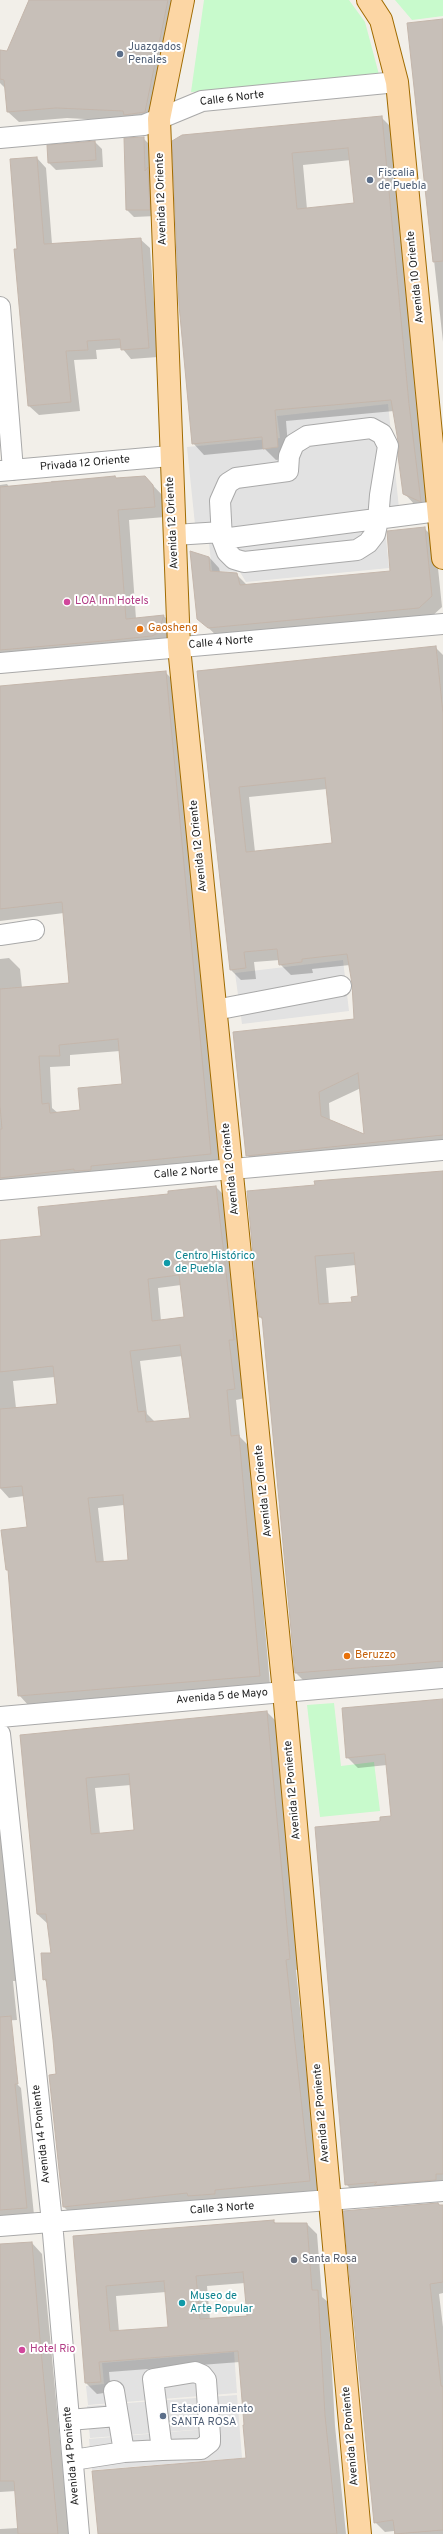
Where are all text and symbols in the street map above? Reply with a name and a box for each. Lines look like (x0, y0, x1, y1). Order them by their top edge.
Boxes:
place label: Juazgados Penales (128, 41, 181, 67)
marker: Juazgados Penales (115, 49, 125, 59)
street label: Calle 6 Norte (199, 89, 265, 109)
street label: Avenida 12 Oriente (154, 152, 170, 246)
place label: Fiscalia de Puebla (378, 167, 426, 193)
marker: Fiscalia de Puebla (365, 175, 375, 185)
street label: Avenida 10 Oriente (405, 230, 427, 324)
street label: Privada 12 Oriente (39, 453, 131, 475)
street label: Avenida 12 Oriente (164, 476, 182, 570)
place label: LOA Inn Hotels (75, 595, 149, 609)
marker: LOA Inn Hotels (62, 597, 72, 607)
place label: Gaosheng (148, 622, 198, 636)
marker: Gaosheng (135, 624, 145, 634)
street label: Calle 4 Norte (188, 634, 254, 652)
street label: Avenida 12 Oriente (188, 799, 210, 893)
street label: Avenida 12 Oriente (220, 1122, 242, 1216)
street label: Calle 2 Norte (153, 1164, 219, 1182)
place label: Centro Histórico de Puebla (175, 1250, 255, 1276)
marker: Centro Histórico de Puebla (162, 1258, 172, 1268)
street label: Avenida 12 Oriente (253, 1444, 275, 1538)
place label: Beruzzo (355, 1649, 396, 1663)
marker: Beruzzo (342, 1651, 352, 1661)
street label: Avenida 5 de Mayo (175, 1686, 269, 1708)
street label: Avenida 12 Poniente (282, 1740, 304, 1840)
street label: Avenida 12 Poniente (311, 2063, 333, 2163)
street label: Avenida 14 Poniente (30, 2084, 54, 2184)
street label: Calle 3 Norte (189, 2200, 255, 2218)
place label: Santa Rosa (302, 2253, 357, 2267)
marker: Santa Rosa (289, 2255, 299, 2265)
place label: Museo de Arte Popular (190, 2290, 253, 2316)
marker: Museo de Arte Popular (177, 2298, 187, 2308)
place label: Hotel Rio (30, 2343, 75, 2357)
marker: Hotel Rio (17, 2345, 27, 2355)
street label: Avenida 12 Poniente (340, 2386, 362, 2486)
place label: Estacionamiento SANTA ROSA (171, 2403, 253, 2429)
street label: Avenida 14 Poniente (61, 2406, 83, 2506)
marker: Estacionamiento SANTA ROSA (158, 2411, 168, 2421)

